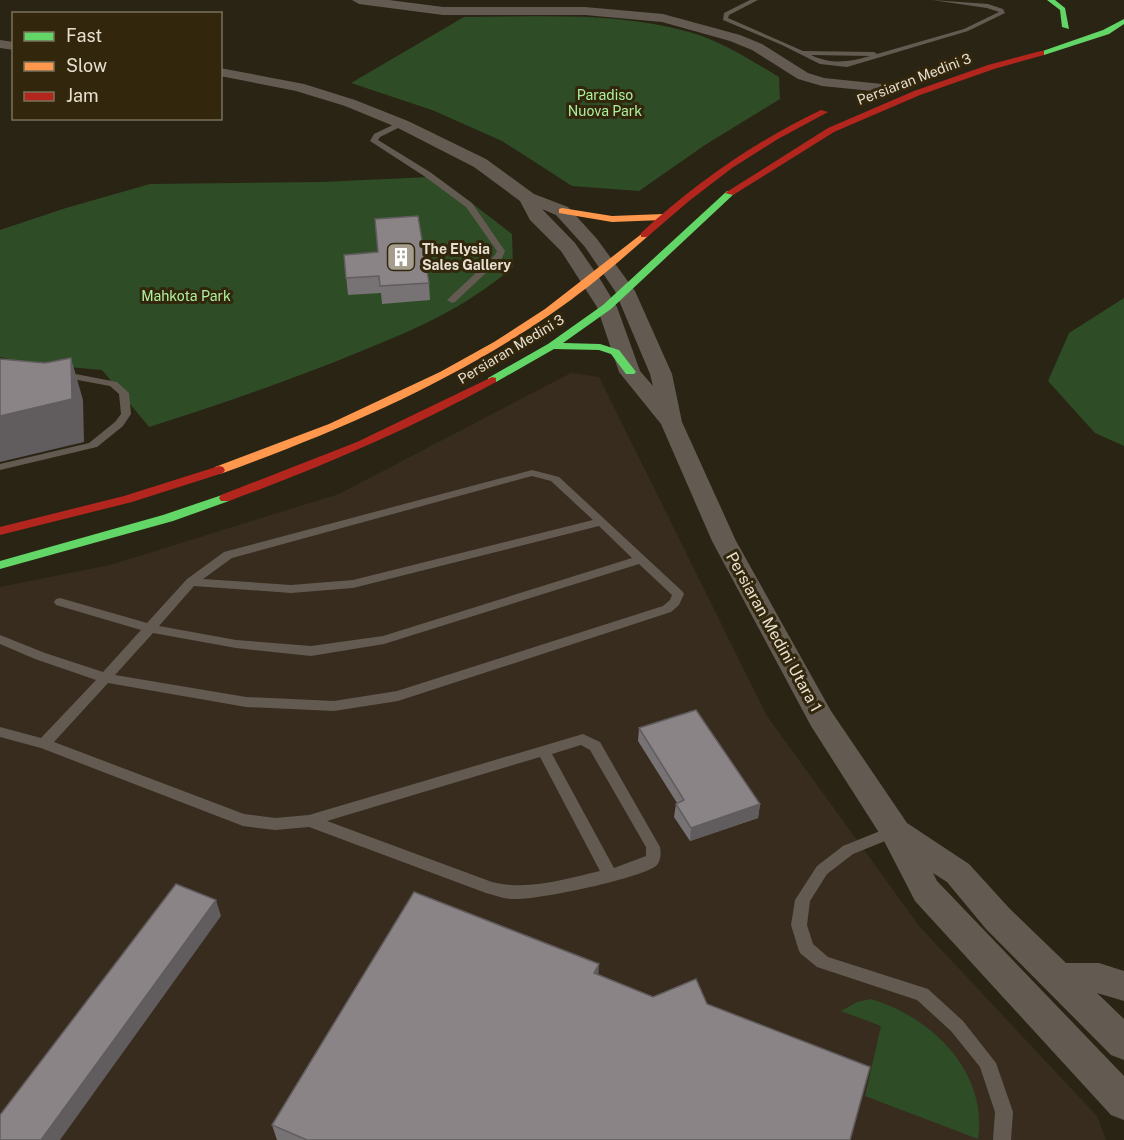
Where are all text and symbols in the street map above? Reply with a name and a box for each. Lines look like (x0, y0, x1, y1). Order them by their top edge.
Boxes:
legend (12, 12, 222, 120)
text: Fast (66, 25, 102, 46)
street label: Persiaran Medini 3 (855, 50, 973, 108)
text: Slow (66, 55, 107, 76)
text: Jam (66, 85, 99, 106)
park label: Paradiso Nuova Park (568, 87, 642, 119)
building icon: The Elysia Sales Gallery (385, 241, 417, 273)
place label: The Elysia Sales Gallery (422, 241, 511, 273)
park label: Mahkota Park (141, 288, 231, 304)
street label: Persiaran Medini 3 (455, 311, 567, 387)
street label: Persiaran Medini Utara 1 (722, 549, 826, 715)

